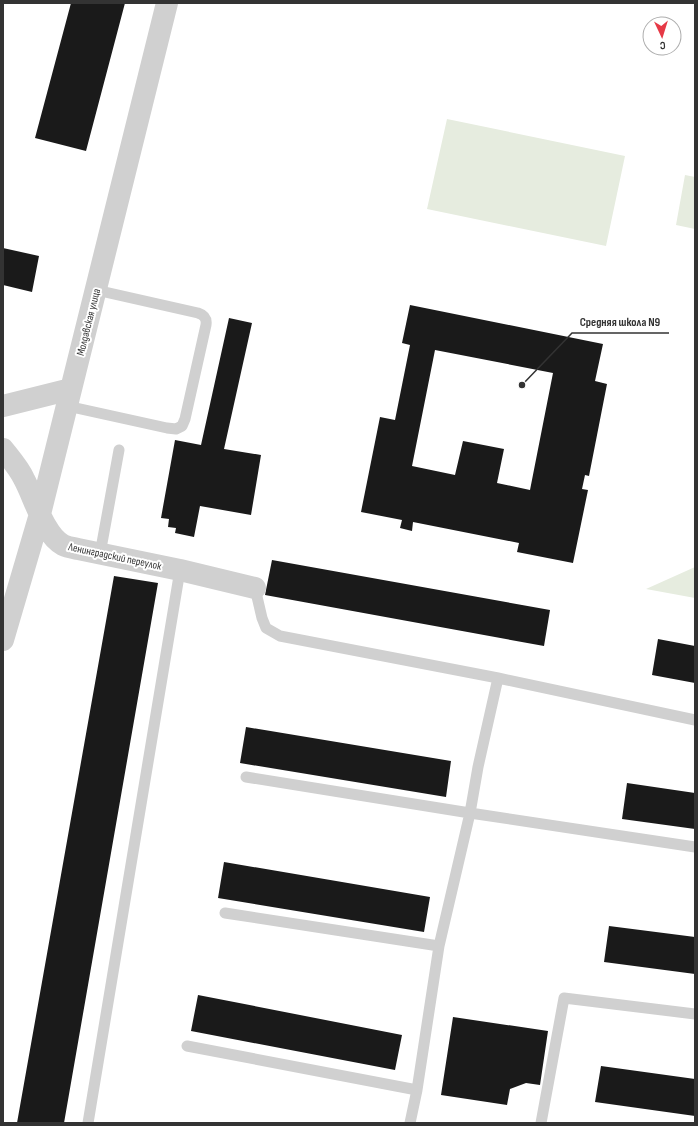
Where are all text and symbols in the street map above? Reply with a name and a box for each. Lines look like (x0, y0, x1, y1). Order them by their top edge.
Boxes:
north arrow (642, 16, 682, 56)
text: С (659, 39, 666, 52)
street label: Молдавская улица (74, 287, 103, 357)
callout: Средняя школа N9 (572, 309, 669, 333)
text: Средняя школа N9 (580, 315, 661, 330)
street label: Ленинградский переулок (66, 540, 163, 573)

